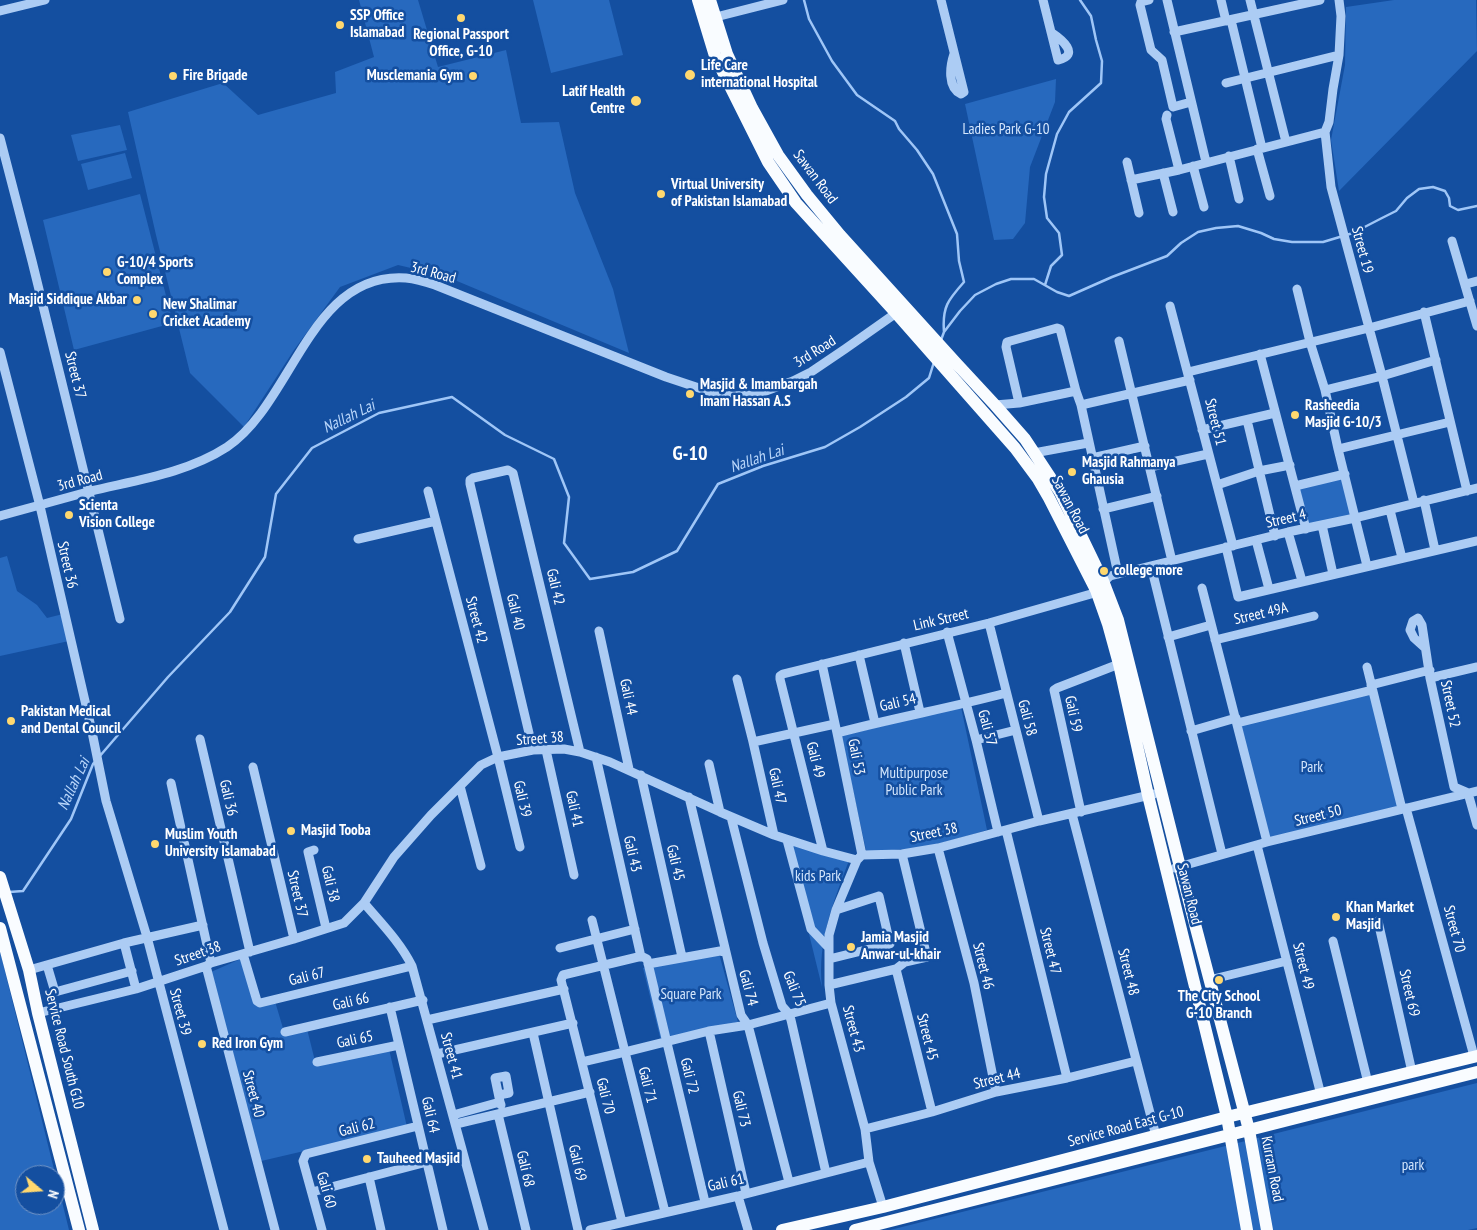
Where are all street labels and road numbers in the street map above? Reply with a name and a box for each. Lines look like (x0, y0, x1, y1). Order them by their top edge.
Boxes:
street label: Sawan Road (789, 147, 841, 207)
street label: Street 19 (1347, 225, 1377, 275)
street label: 3rd Road (408, 258, 458, 288)
street label: 3rd Road (791, 332, 839, 372)
street label: Street 37 (60, 350, 90, 400)
street label: Street 51 (1200, 397, 1230, 447)
street label: 3rd Road (55, 466, 105, 496)
street label: Sawan Road (1047, 473, 1093, 537)
street label: Street 4 (1264, 506, 1308, 532)
street label: Street 36 (53, 540, 81, 590)
street label: Gali 42 (542, 567, 568, 607)
street label: Gali 40 (502, 592, 528, 632)
street label: Street 42 (461, 595, 491, 645)
street label: Street 49A (1232, 599, 1290, 629)
street label: Link Street (912, 605, 970, 635)
street label: Gali 44 (615, 677, 641, 717)
street label: Street 52 (1436, 679, 1464, 729)
street label: Gali 54 (878, 690, 918, 716)
street label: Gali 59 (1060, 694, 1086, 734)
street label: Gali 58 (1014, 698, 1040, 738)
street label: Gali 57 (974, 708, 1000, 748)
street label: Street 38 (516, 728, 564, 750)
street label: Gali 53 (844, 737, 868, 777)
street label: Gali 49 (802, 740, 828, 780)
street label: Gali 47 (764, 766, 790, 806)
street label: Gali 36 (215, 778, 241, 818)
street label: Gali 39 (509, 779, 535, 819)
street label: Gali 41 (561, 789, 587, 829)
street label: Street 50 (1293, 801, 1343, 831)
street label: Street 38 (909, 819, 959, 847)
street label: Gali 43 (619, 834, 645, 874)
street label: Gali 45 (662, 843, 688, 883)
street label: Sawan Road (1173, 861, 1205, 927)
street label: Gali 38 (317, 864, 343, 904)
street label: Street 37 (283, 869, 311, 919)
street label: Street 70 (1439, 904, 1469, 954)
street label: Street 47 (1035, 926, 1065, 976)
street label: Street 38 (173, 938, 223, 970)
street label: Street 46 (968, 941, 998, 991)
street label: Street 49 (1288, 941, 1318, 991)
street label: Street 48 (1113, 947, 1143, 997)
street label: Gali 67 (287, 964, 327, 990)
street label: Gali 74 (735, 968, 761, 1008)
street label: Street 69 (1395, 968, 1423, 1018)
street label: Gali 75 (779, 969, 809, 1009)
street label: Service Road South G10 (40, 987, 88, 1111)
street label: Street 39 (165, 987, 195, 1037)
street label: Gali 66 (331, 989, 371, 1015)
street label: Street 43 (838, 1004, 868, 1054)
street label: Street 45 (912, 1012, 942, 1062)
street label: Gali 65 (335, 1027, 375, 1053)
street label: Street 41 (436, 1031, 466, 1081)
street label: Gali 72 (676, 1056, 702, 1096)
street label: Street 44 (972, 1064, 1022, 1094)
street label: Gali 71 (634, 1065, 660, 1105)
street label: Street 40 (238, 1069, 268, 1119)
street label: Gali 70 (592, 1076, 618, 1116)
street label: Gali 73 (728, 1089, 754, 1129)
street label: Gali 64 (417, 1095, 443, 1135)
street label: Service Road East G-10 (1066, 1103, 1186, 1151)
street label: Gali 62 (337, 1115, 377, 1141)
street label: Kurram Road (1257, 1135, 1287, 1203)
street label: Gali 69 (564, 1143, 590, 1183)
street label: Gali 68 (512, 1149, 538, 1189)
street label: Gali 60 (312, 1170, 340, 1210)
street label: Gali 61 (706, 1170, 746, 1196)

